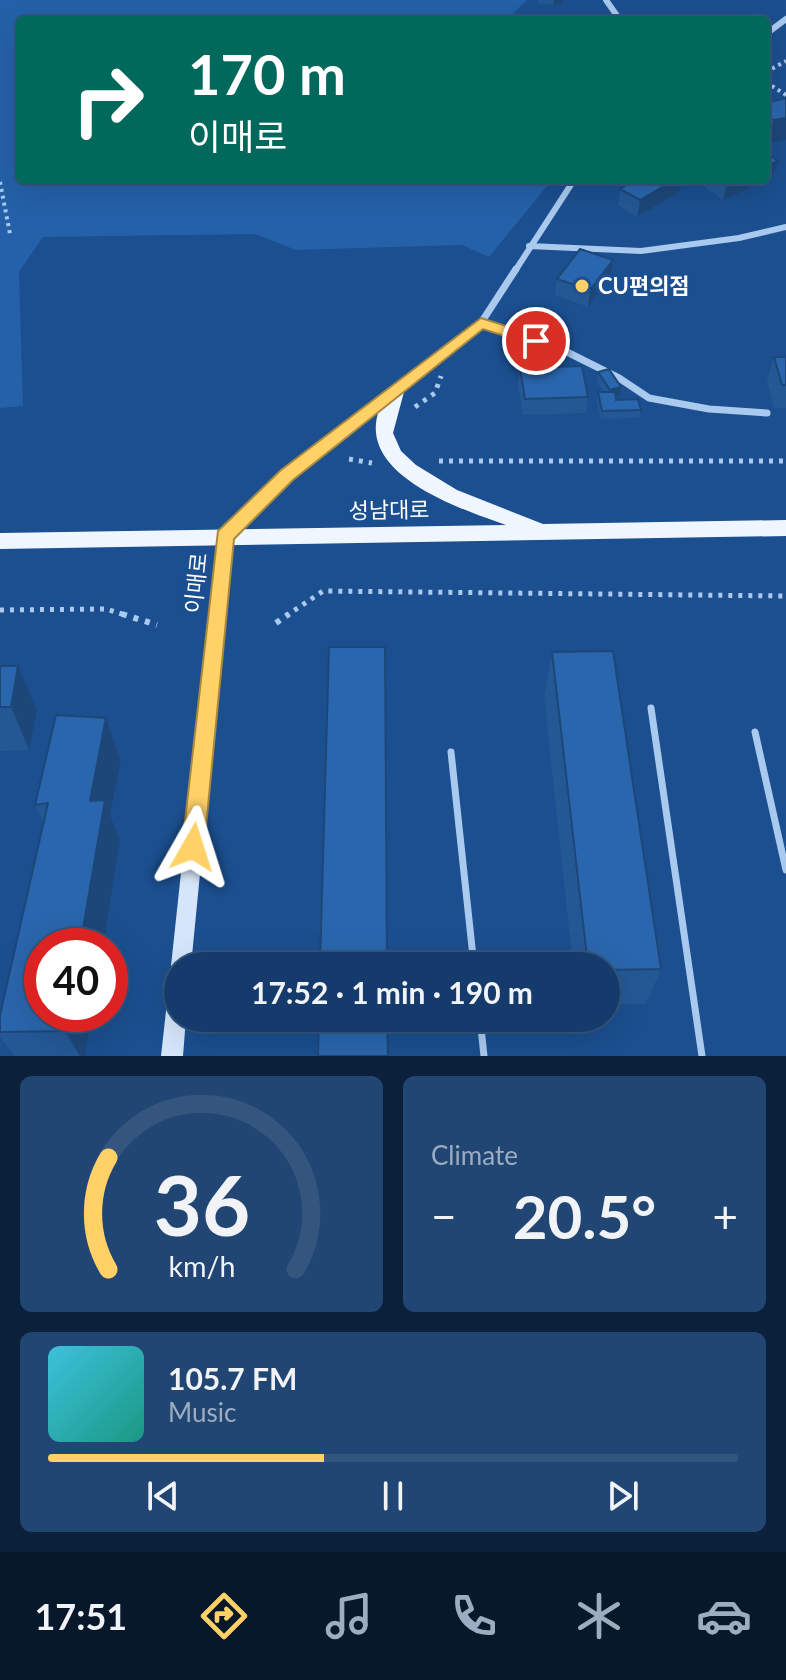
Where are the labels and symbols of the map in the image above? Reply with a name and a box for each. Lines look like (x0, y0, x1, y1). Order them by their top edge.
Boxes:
place label: CU편의점 (598, 272, 690, 299)
marker: CU편의점 (573, 277, 591, 295)
pin (502, 307, 570, 375)
street label: 성남대로 (348, 495, 430, 524)
street label: 이매로 (179, 551, 212, 615)
position arrow (151, 805, 235, 889)
speed limit sign: 40 (24, 928, 128, 1032)

